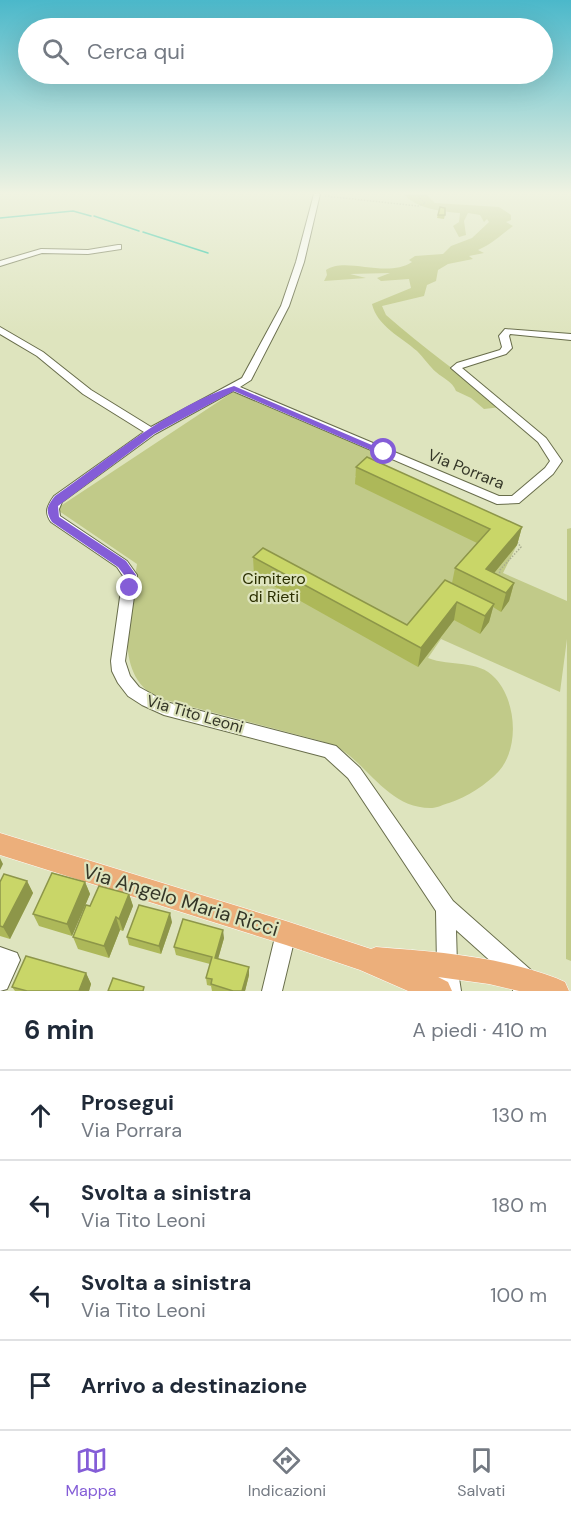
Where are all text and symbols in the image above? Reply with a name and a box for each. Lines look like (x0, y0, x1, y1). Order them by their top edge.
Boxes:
search box (18, 18, 553, 84)
icon: search (39, 35, 72, 68)
text: Cerca qui (87, 37, 185, 66)
route start (370, 438, 396, 464)
street label: Via Porrara (425, 444, 507, 494)
park label: Cimitero di Rieti (242, 568, 306, 607)
route end (116, 574, 142, 600)
street label: Via Tito Leoni (144, 690, 246, 738)
street label: Via Angelo Maria Ricci (80, 858, 282, 942)
text: 6 min (24, 1013, 94, 1047)
text: A piedi · 410 m (413, 1017, 547, 1043)
text: Prosegui (81, 1088, 174, 1117)
icon: ahead (24, 1099, 57, 1132)
text: 130 m (492, 1102, 547, 1128)
text: Via Porrara (81, 1117, 182, 1143)
text: Svolta a sinistra (81, 1178, 251, 1207)
icon: left (24, 1189, 57, 1222)
text: 180 m (492, 1192, 547, 1218)
text: Via Tito Leoni (81, 1207, 206, 1233)
text: Svolta a sinistra (81, 1268, 251, 1297)
icon: left (24, 1279, 57, 1312)
text: 100 m (490, 1282, 547, 1308)
text: Via Tito Leoni (81, 1297, 206, 1323)
icon: arrive (24, 1369, 57, 1402)
text: Arrivo a destinazione (81, 1371, 307, 1400)
tab: Mappa (66, 1444, 117, 1501)
tab: Indicazioni (248, 1444, 326, 1501)
tab: Salvati (457, 1444, 505, 1501)

